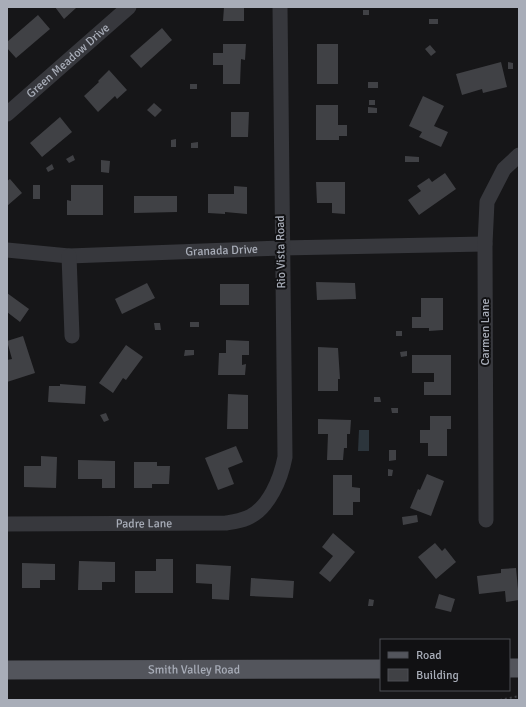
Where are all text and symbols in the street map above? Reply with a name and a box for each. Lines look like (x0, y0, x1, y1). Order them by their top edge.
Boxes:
street label: Green Meadow Drive (23, 20, 113, 101)
street label: Rio Vista Road (273, 215, 289, 289)
street label: Granada Drive (185, 241, 258, 259)
street label: Carmen Lane (478, 298, 493, 366)
street label: Padre Lane (116, 516, 172, 531)
legend (380, 639, 510, 691)
text: Road (416, 648, 442, 663)
street label: Smith Valley Road (148, 662, 240, 677)
text: Building (416, 668, 459, 683)

